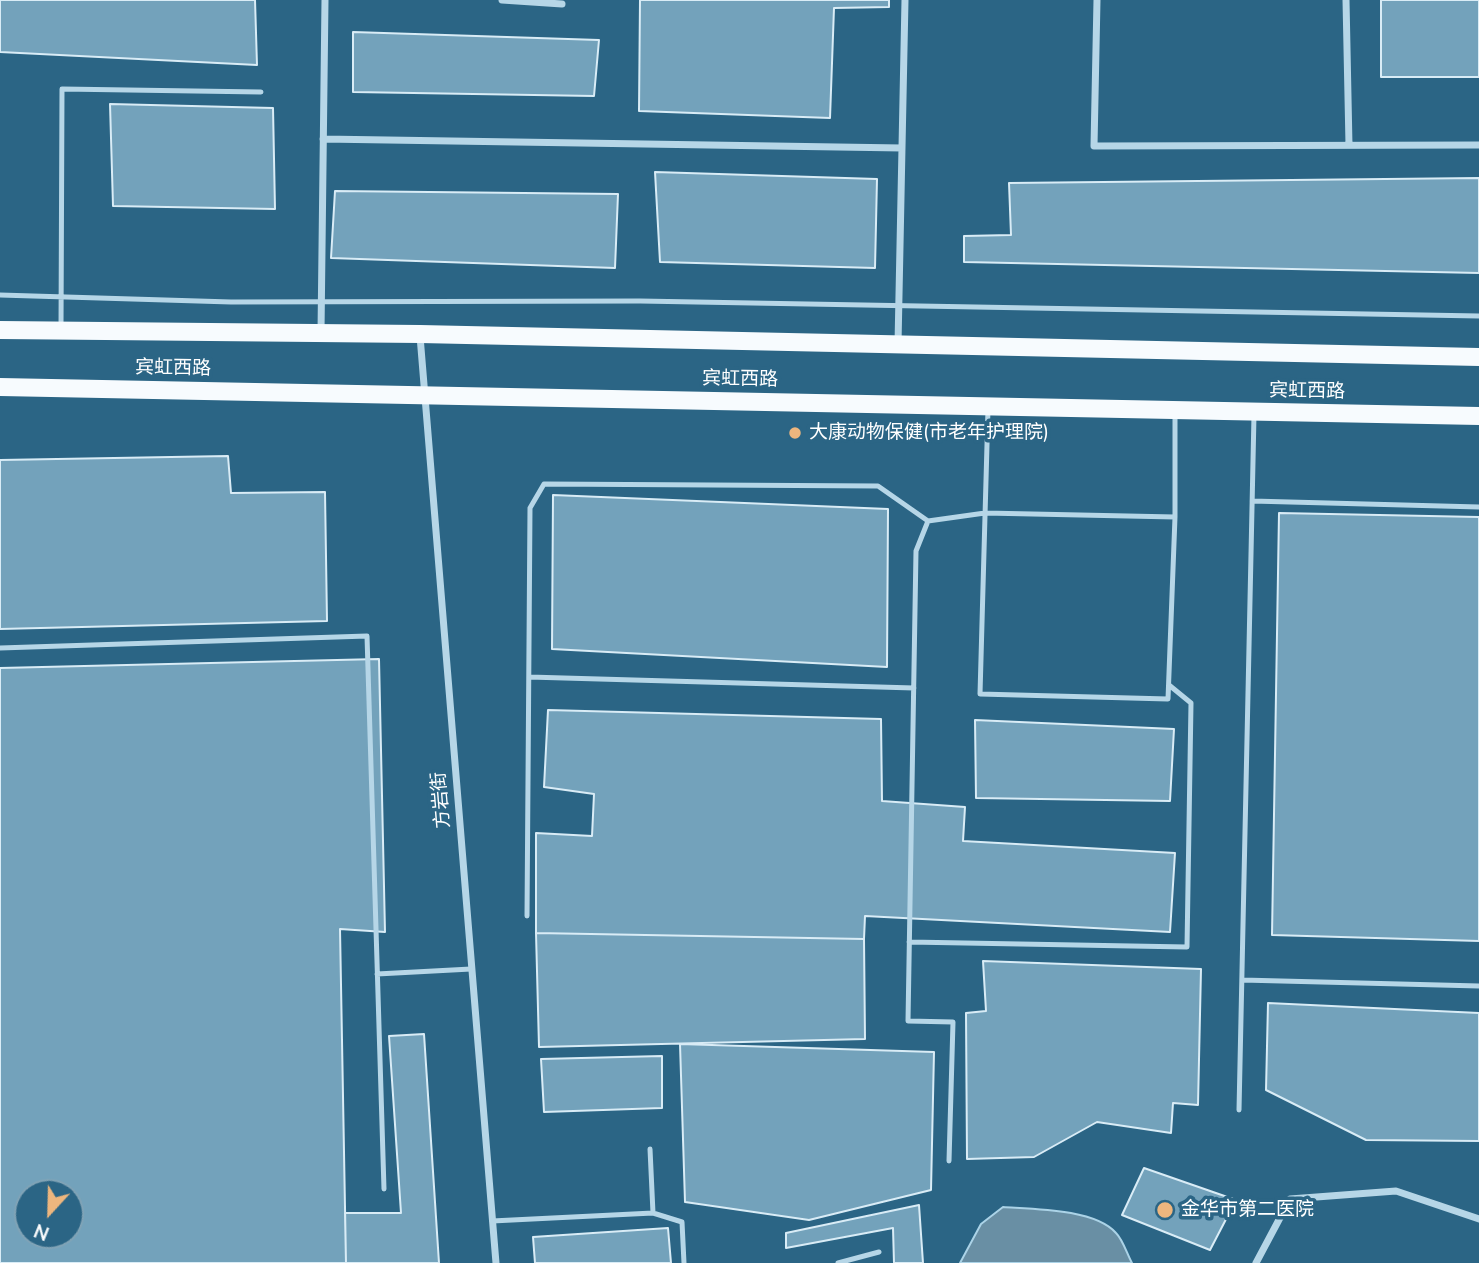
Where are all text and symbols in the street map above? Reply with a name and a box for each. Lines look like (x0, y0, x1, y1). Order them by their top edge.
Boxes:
street label: 宾虹西路 (135, 357, 211, 381)
street label: 宾虹西路 (702, 368, 778, 392)
street label: 宾虹西路 (1269, 380, 1345, 404)
place label: 大康动物保健(市老年护理院) (809, 422, 1049, 444)
marker: 大康动物保健(市老年护理院) (787, 425, 803, 441)
street label: 方岩街 (428, 771, 456, 829)
north arrow (14, 1179, 84, 1249)
place label: 金华市第二医院 (1181, 1199, 1314, 1221)
marker: 金华市第二医院 (1155, 1200, 1175, 1220)
text: N (30, 1217, 53, 1246)

